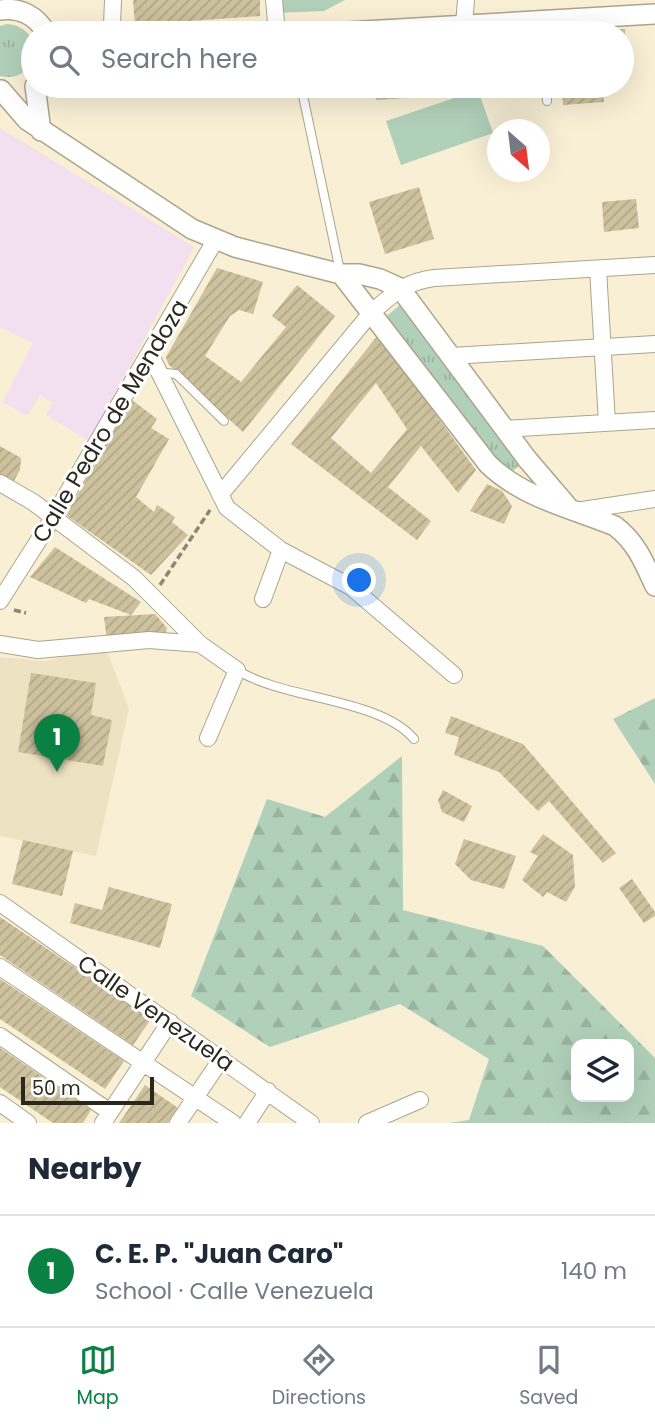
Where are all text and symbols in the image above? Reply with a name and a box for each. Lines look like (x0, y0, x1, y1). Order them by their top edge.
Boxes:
search box (21, 21, 634, 98)
icon: search (45, 41, 83, 79)
text: Search here (101, 41, 258, 77)
north arrow (487, 119, 550, 182)
street label: Calle Pedro de Mendoza (25, 293, 195, 549)
your location (342, 563, 376, 597)
pin: 1 (34, 714, 80, 772)
street label: Calle Venezuela (71, 947, 241, 1079)
map controls (571, 1039, 634, 1102)
button: layers (571, 1039, 634, 1102)
scale bar (21, 1074, 154, 1106)
text: 50 m (32, 1075, 81, 1102)
text: Nearby (28, 1147, 142, 1190)
text: C. E. P. "Juan Caro" (95, 1236, 343, 1272)
text: 1 (47, 1255, 55, 1287)
text: 140 m (561, 1255, 627, 1287)
text: School · Calle Venezuela (95, 1275, 374, 1307)
tab: Map (77, 1341, 119, 1412)
tab: Directions (272, 1341, 366, 1412)
tab: Saved (519, 1341, 578, 1412)

